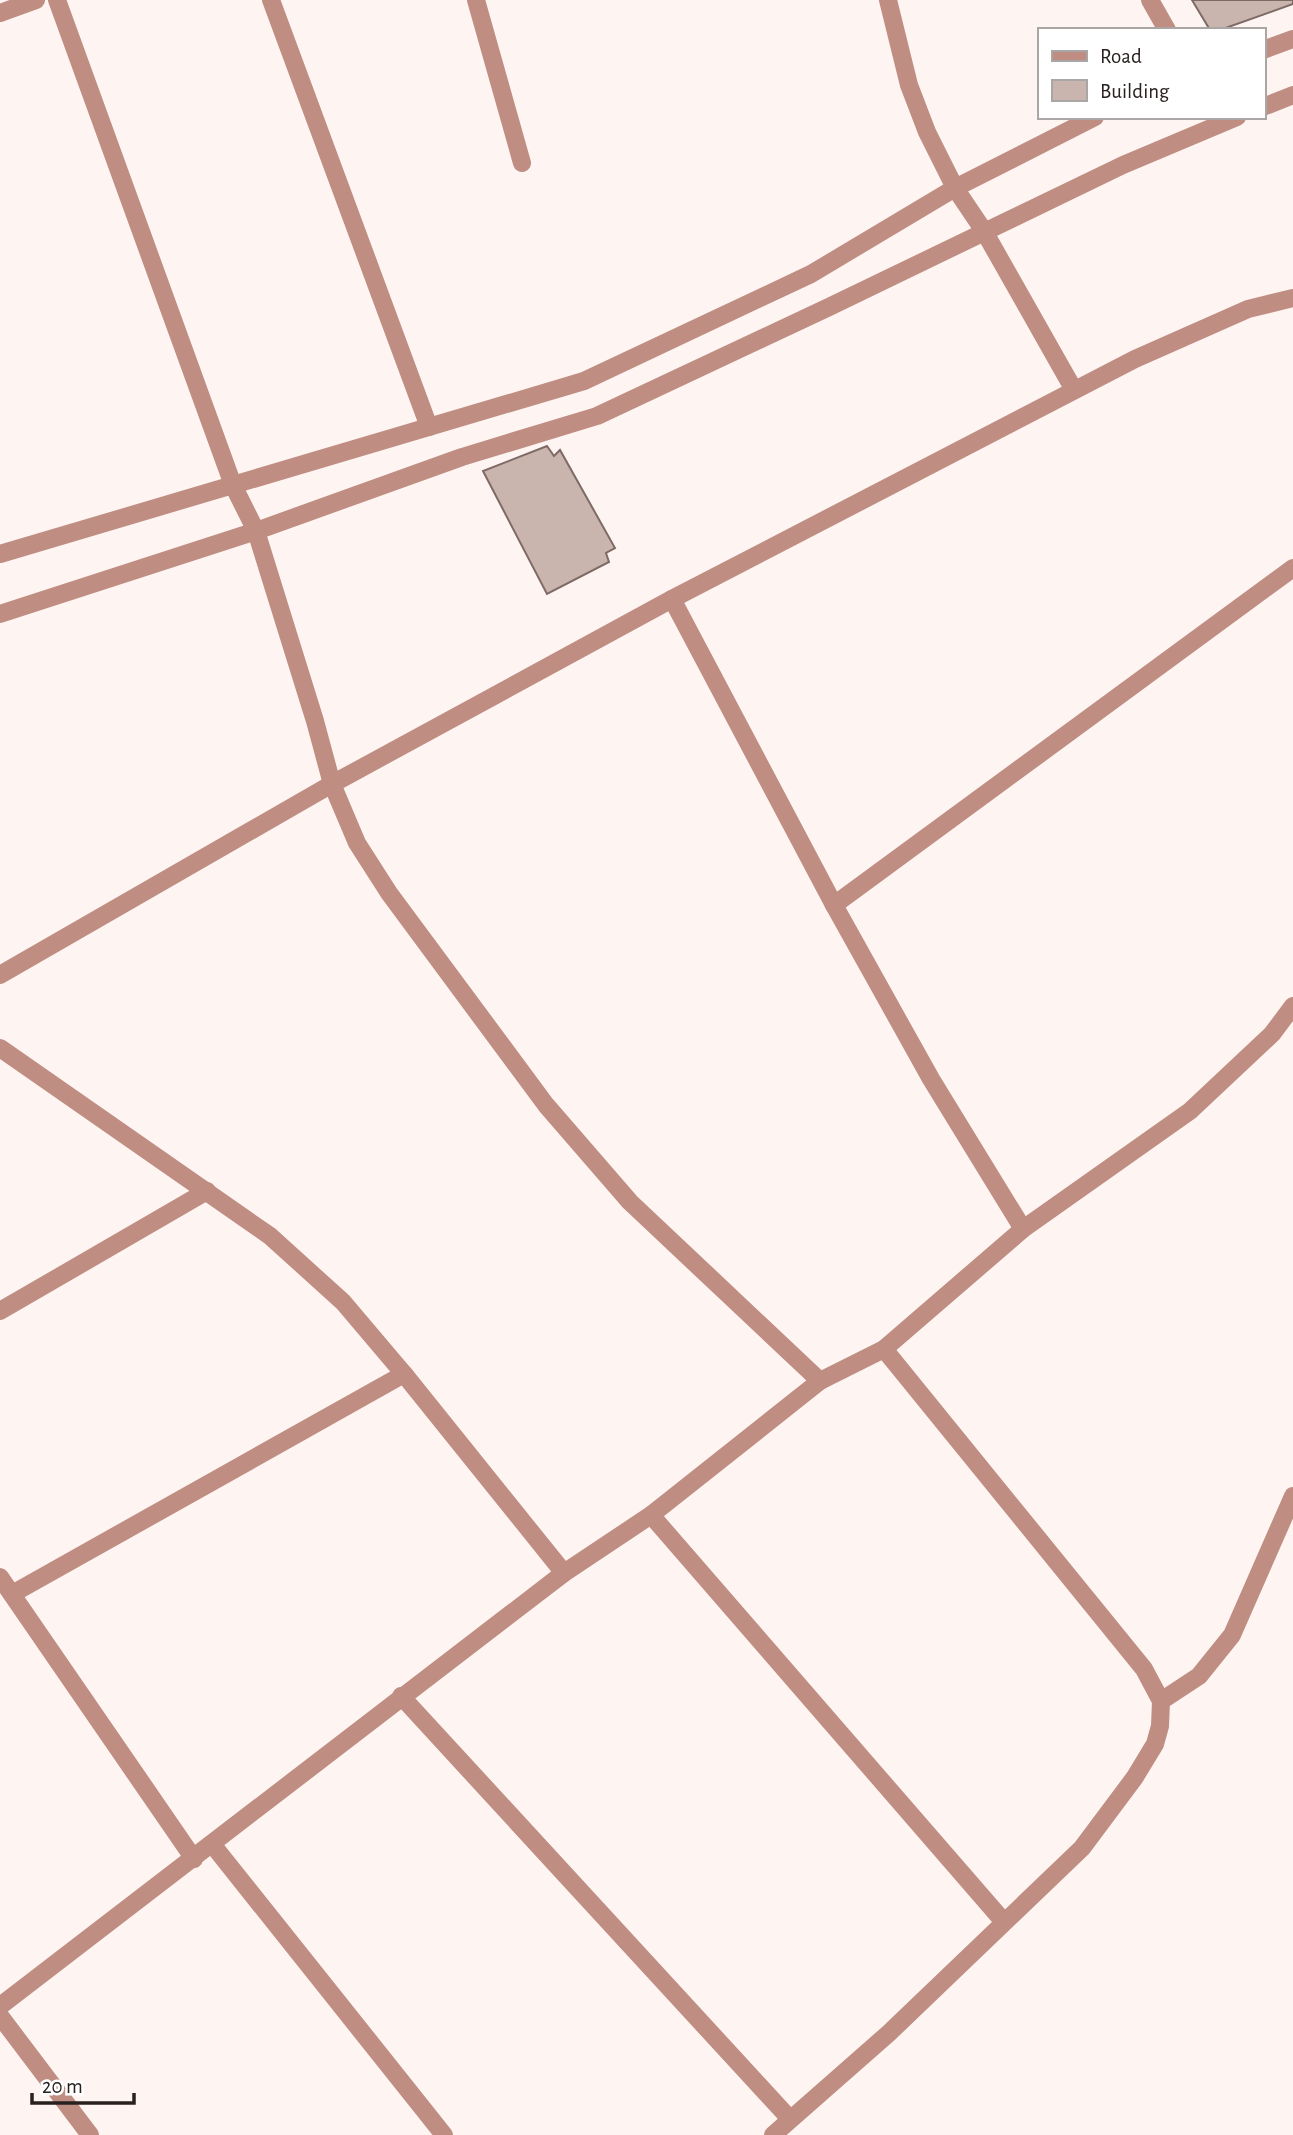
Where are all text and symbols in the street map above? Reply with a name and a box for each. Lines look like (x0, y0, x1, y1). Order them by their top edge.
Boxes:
legend (1038, 28, 1265, 119)
text: Road (1100, 46, 1142, 67)
text: Building (1100, 81, 1170, 102)
scale bar (32, 2062, 133, 2106)
text: 20 m (42, 2076, 83, 2097)

